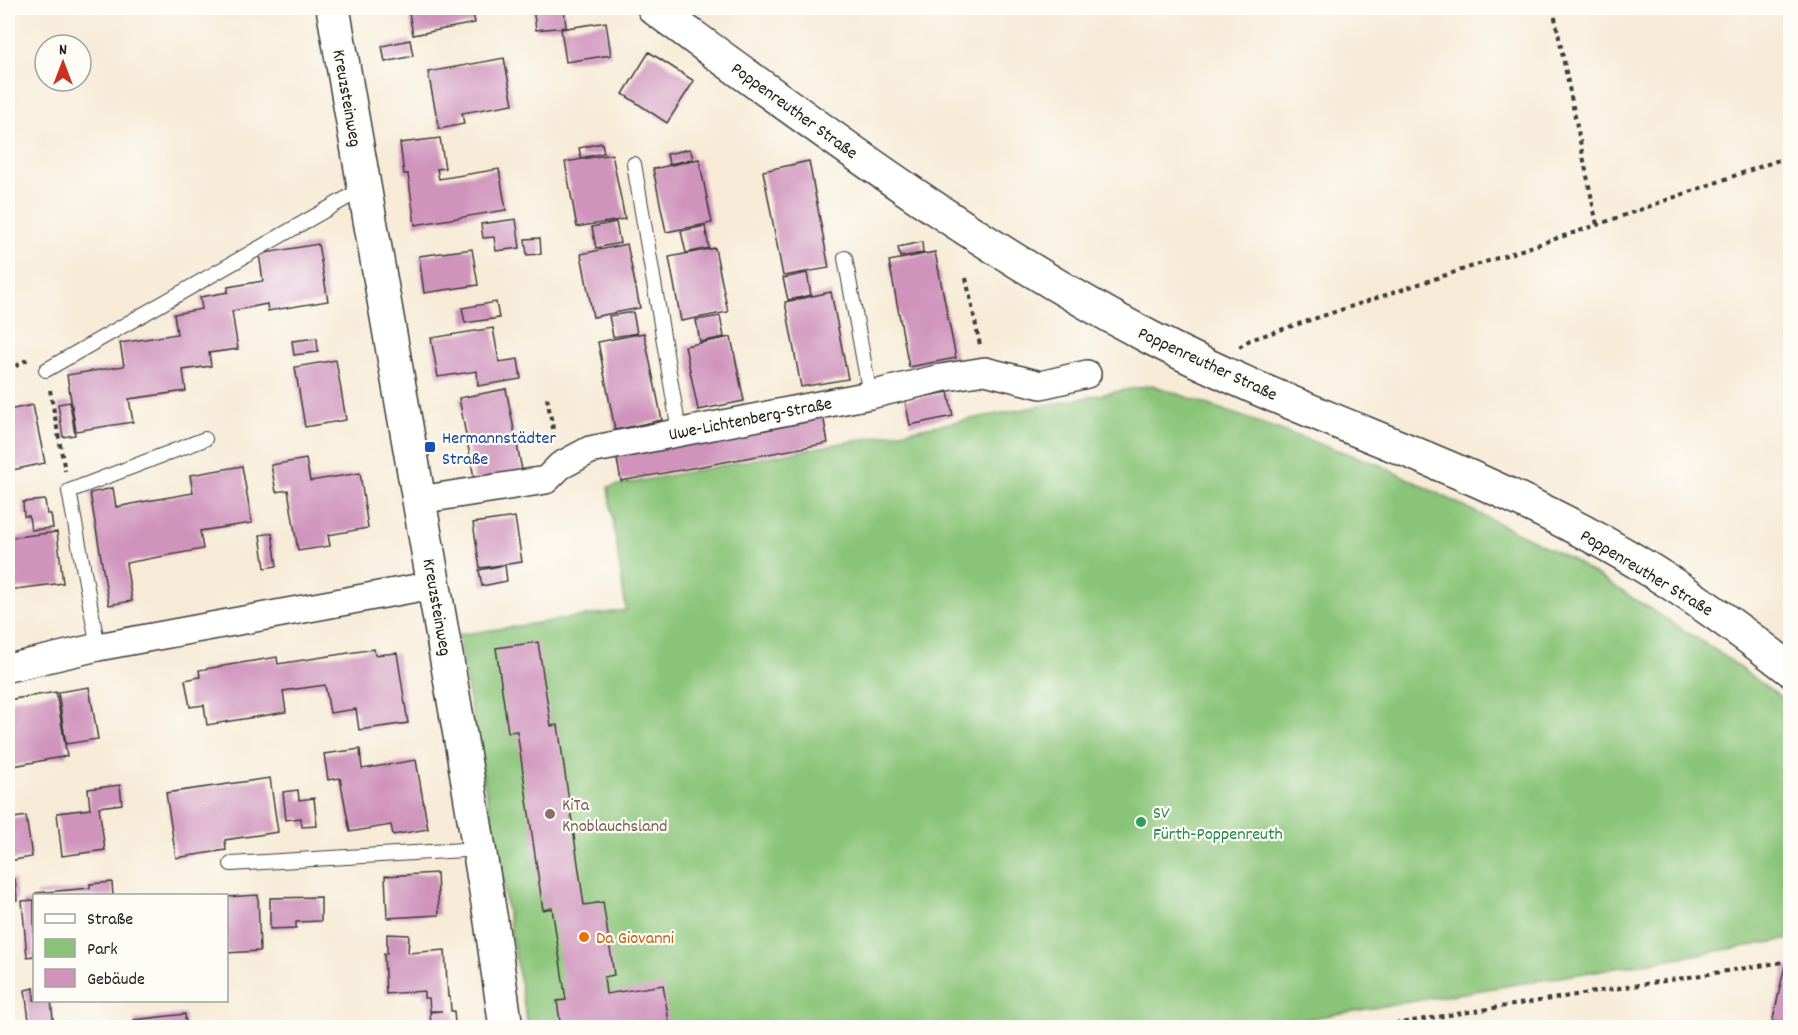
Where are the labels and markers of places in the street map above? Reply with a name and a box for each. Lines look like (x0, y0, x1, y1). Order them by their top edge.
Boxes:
place label: Hermannstädter Straße (442, 427, 556, 473)
marker: Hermannstädter Straße (423, 440, 437, 454)
place label: KiTa Knoblauchsland (562, 794, 667, 840)
place label: SV Fürth-Poppenreuth (1153, 802, 1283, 848)
marker: KiTa Knoblauchsland (543, 807, 557, 821)
marker: SV Fürth-Poppenreuth (1134, 815, 1148, 829)
place label: Da Giovanni (596, 927, 674, 952)
marker: Da Giovanni (577, 930, 591, 944)

